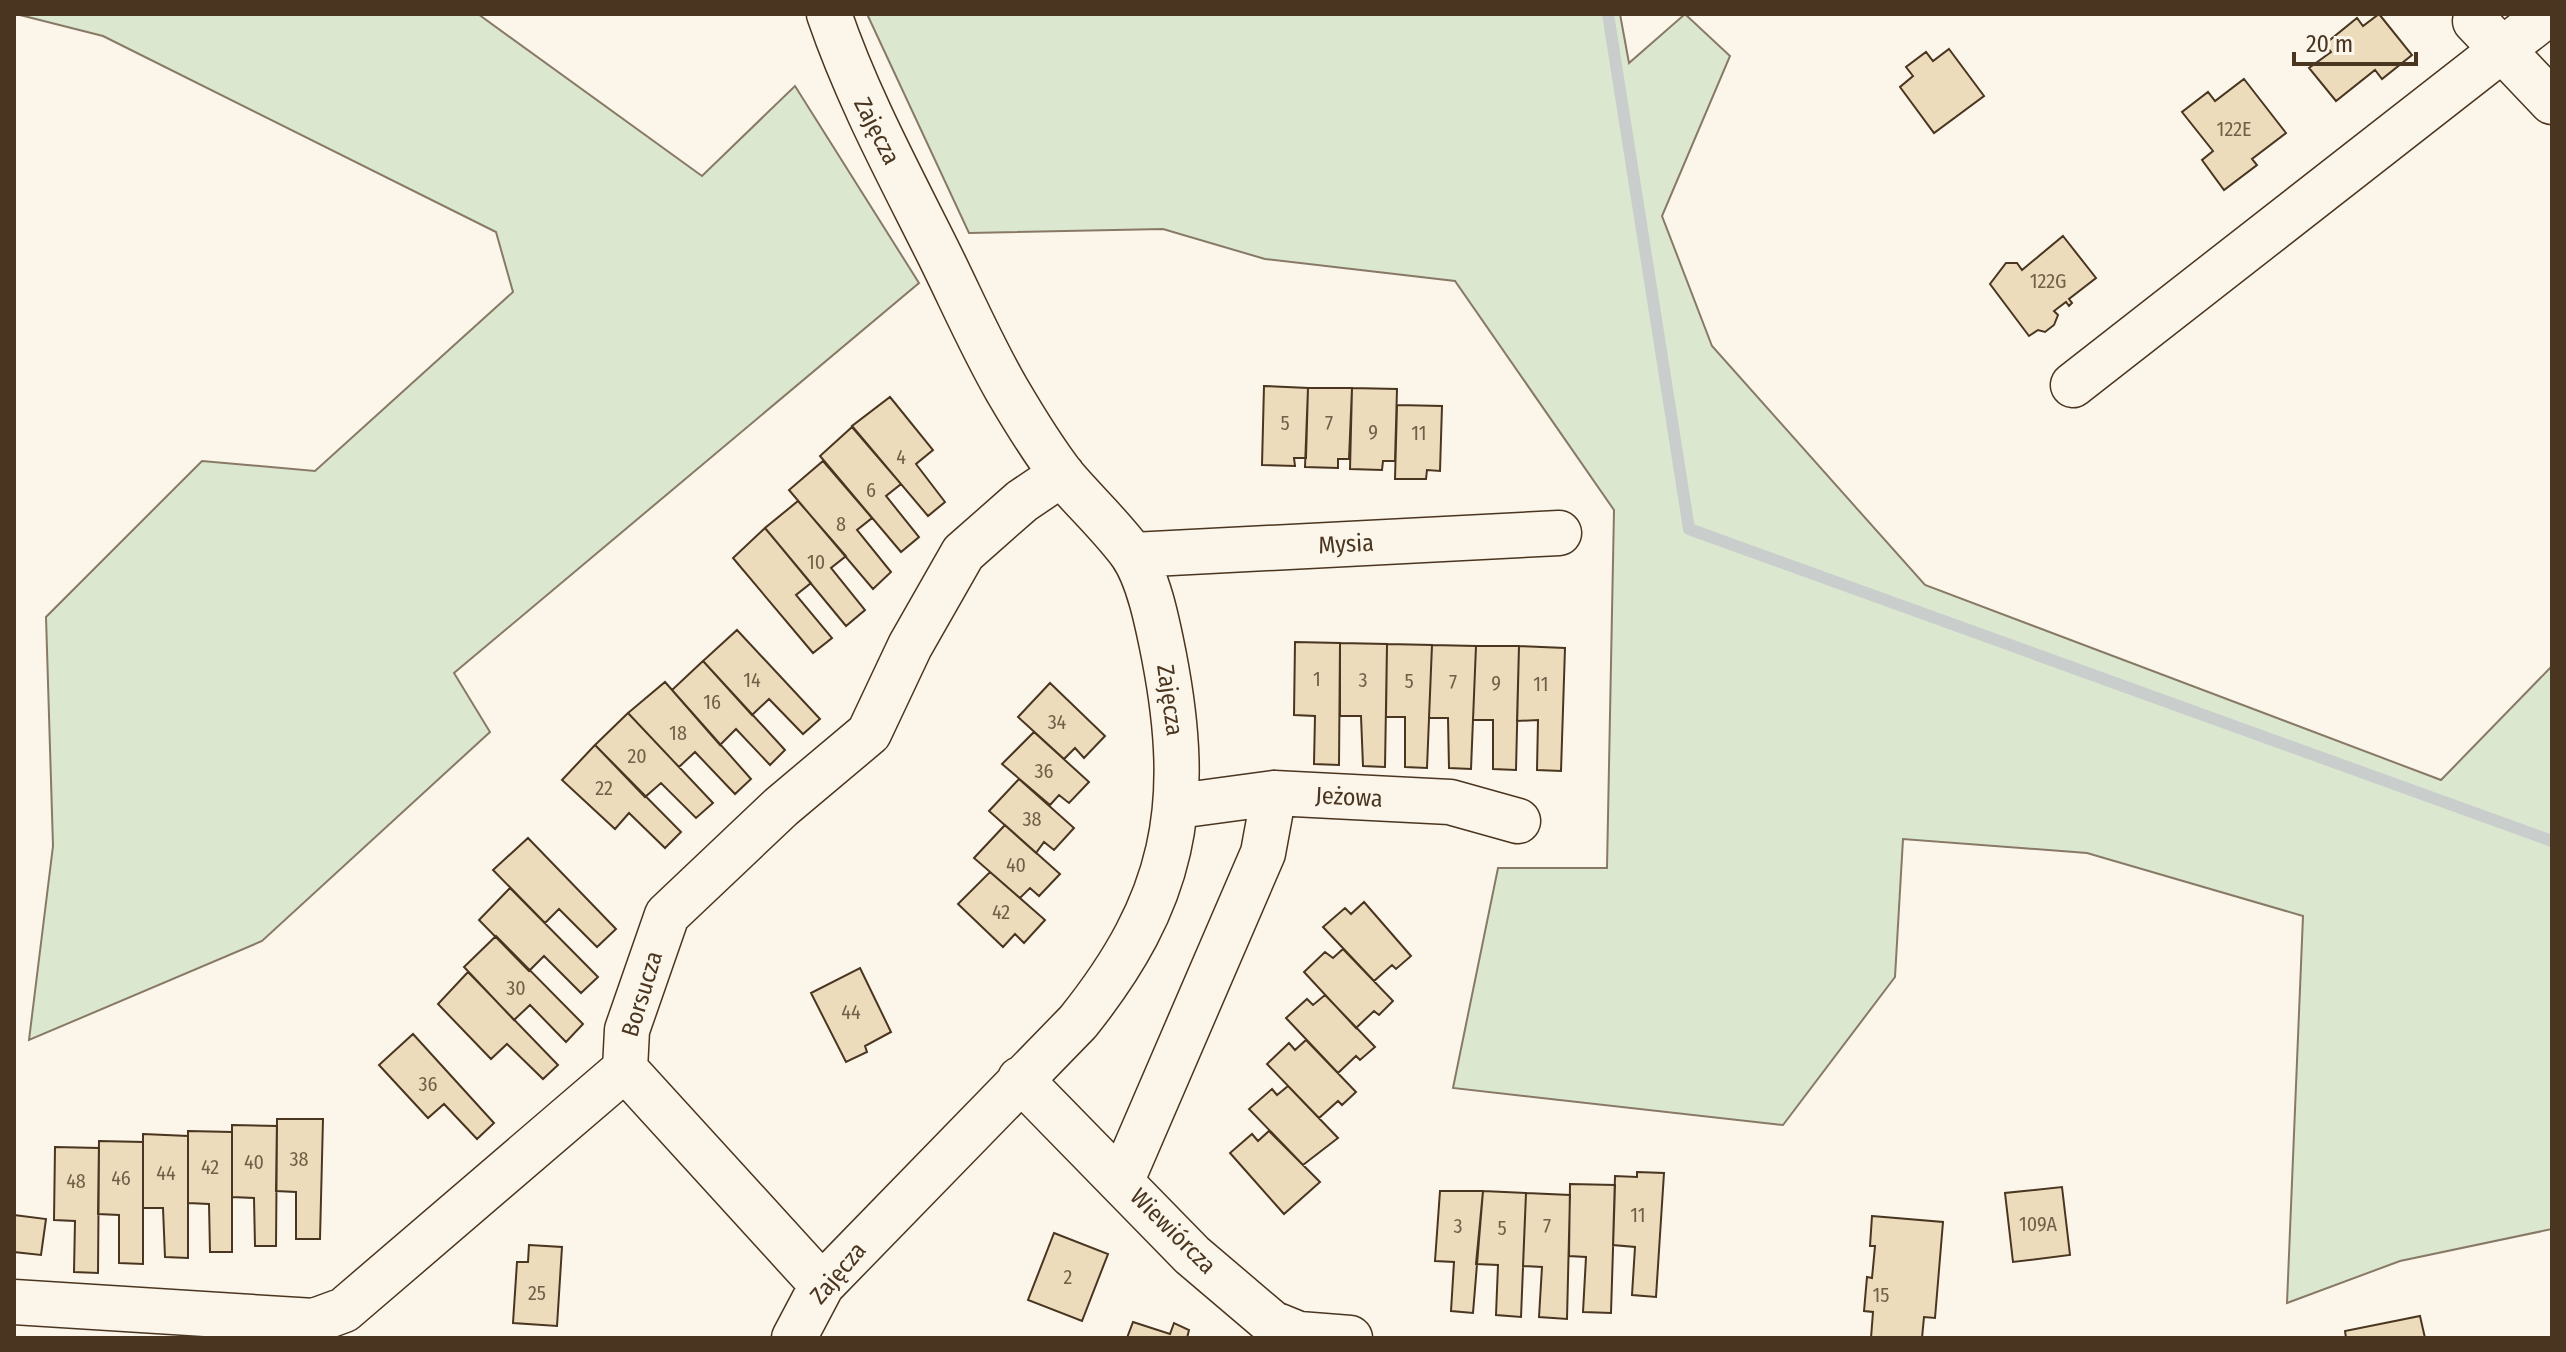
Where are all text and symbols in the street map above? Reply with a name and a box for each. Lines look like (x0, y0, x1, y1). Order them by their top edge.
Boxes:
scale bar (2294, 16, 2416, 66)
text: 20 m (2306, 30, 2353, 58)
street label: Zajęcza (848, 93, 906, 169)
house number: 122E (2217, 117, 2251, 141)
house number: 122G (2030, 269, 2066, 293)
house number: 5 (1280, 411, 1290, 435)
house number: 7 (1325, 411, 1333, 435)
house number: 9 (1368, 420, 1378, 444)
house number: 11 (1411, 421, 1427, 445)
house number: 4 (896, 445, 906, 469)
house number: 6 (866, 478, 876, 502)
house number: 8 (836, 512, 846, 536)
street label: Mysia (1317, 529, 1375, 559)
house number: 10 (807, 550, 825, 574)
street label: Zajęcza (1151, 663, 1189, 737)
house number: 1 (1313, 667, 1321, 691)
house number: 14 (743, 668, 761, 692)
house number: 3 (1358, 668, 1368, 692)
house number: 5 (1404, 669, 1414, 693)
house number: 7 (1449, 670, 1457, 694)
house number: 9 (1491, 671, 1501, 695)
house number: 11 (1533, 672, 1549, 696)
house number: 16 (703, 690, 721, 714)
house number: 34 (1048, 710, 1067, 734)
house number: 18 (669, 721, 687, 745)
house number: 20 (627, 744, 647, 768)
house number: 36 (1035, 759, 1054, 783)
house number: 22 (595, 776, 613, 800)
street label: Jeżowa (1315, 781, 1383, 813)
house number: 38 (1022, 807, 1042, 831)
house number: 40 (1006, 853, 1026, 877)
house number: 42 (992, 900, 1010, 924)
street label: Borsucza (616, 948, 668, 1040)
house number: 30 (506, 976, 526, 1000)
house number: 44 (841, 1000, 861, 1024)
house number: 36 (419, 1072, 438, 1096)
house number: 38 (289, 1147, 309, 1171)
house number: 40 (244, 1150, 264, 1174)
house number: 42 (201, 1155, 219, 1179)
house number: 44 (156, 1161, 176, 1185)
house number: 46 (111, 1166, 131, 1190)
house number: 48 (66, 1169, 86, 1193)
street label: Wiewiórcza (1124, 1182, 1222, 1280)
house number: 11 (1630, 1203, 1646, 1227)
house number: 109A (2019, 1212, 2058, 1236)
house number: 3 (1453, 1214, 1463, 1238)
house number: 7 (1543, 1214, 1551, 1238)
house number: 5 (1497, 1216, 1507, 1240)
street label: Zajęcza (804, 1237, 872, 1309)
house number: 2 (1064, 1265, 1073, 1289)
house number: 25 (528, 1281, 546, 1305)
house number: 15 (1873, 1283, 1889, 1307)

